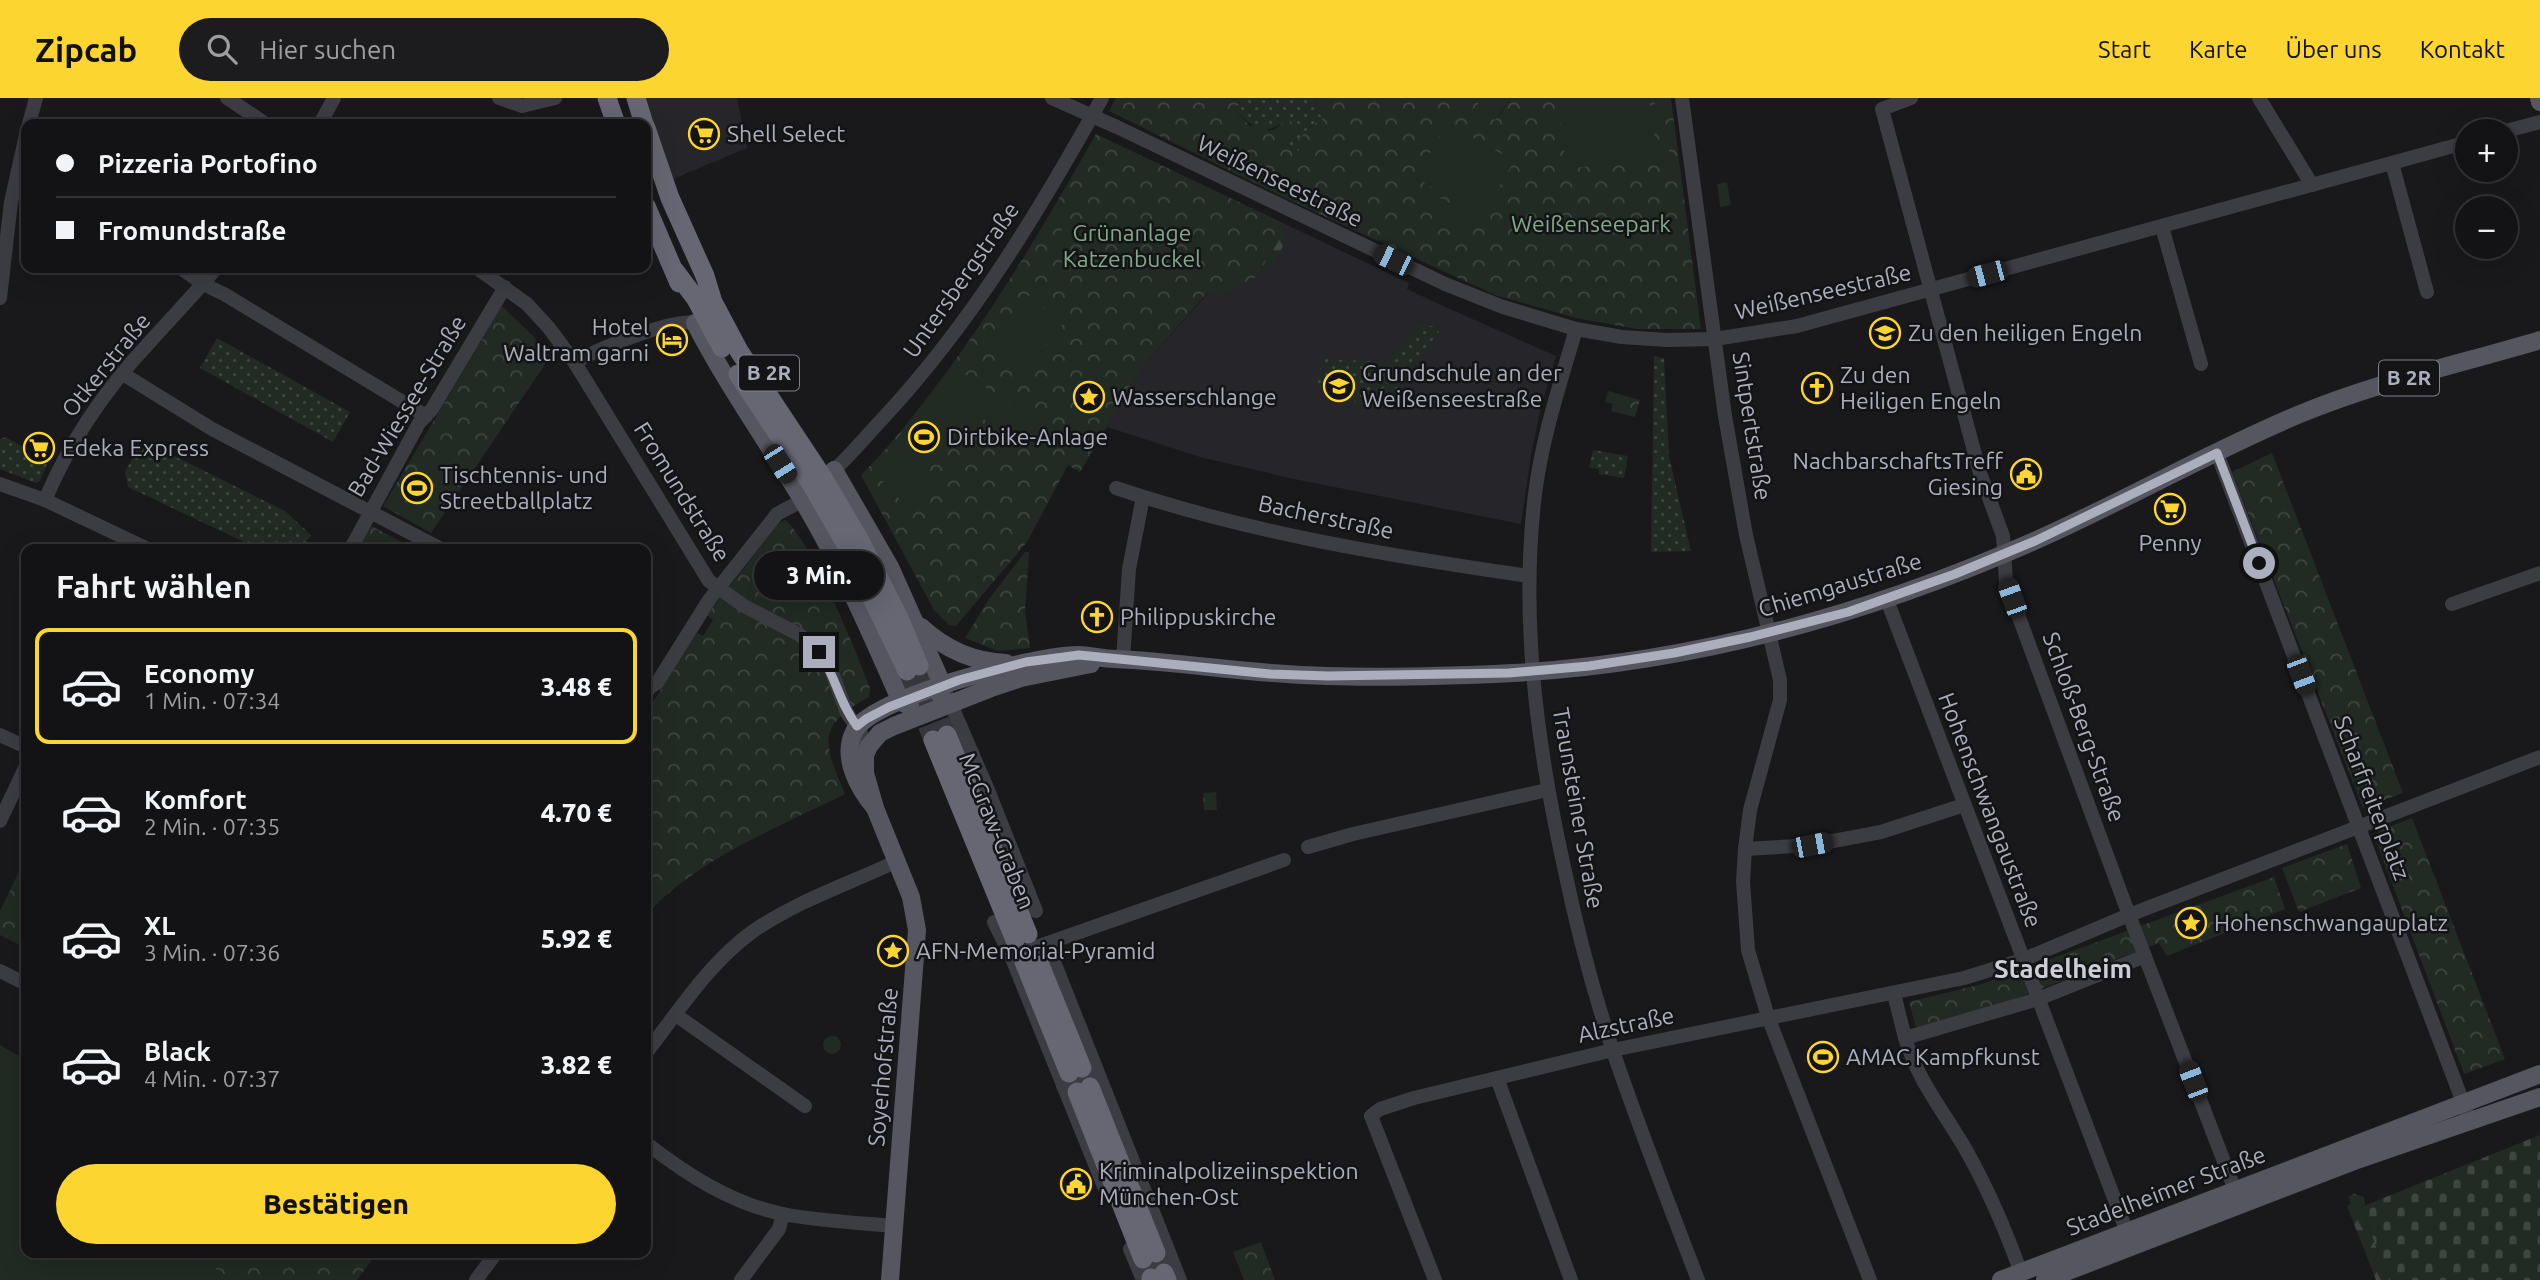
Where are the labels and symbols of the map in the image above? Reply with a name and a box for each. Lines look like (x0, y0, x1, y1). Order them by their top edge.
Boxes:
supermarket icon: Shell Select (687, 117, 721, 151)
place label: Shell Select (727, 121, 845, 146)
street label: Weißenseestraße (1194, 130, 1367, 231)
street label: Untersbergstraße (898, 197, 1023, 362)
park label: Weißenseepark (1511, 211, 1671, 236)
park label: Grünanlage Katzenbuckel (1063, 220, 1201, 271)
car (1370, 241, 1417, 279)
car (1964, 258, 2011, 290)
street label: Weißenseestraße (1732, 259, 1914, 324)
street label: Otkerstraße (56, 308, 155, 421)
street label: Bad-Wiessee-Straße (343, 311, 471, 501)
place label: Hotel Waltram garni (503, 314, 649, 365)
school or university icon: Zu den heiligen Engeln (1868, 316, 1902, 350)
place label: Zu den heiligen Engeln (1908, 320, 2142, 345)
hotel icon: Hotel Waltram garni (655, 323, 689, 357)
street label: Sintpertstraße (1728, 350, 1777, 502)
road number: B 2R (739, 356, 799, 390)
place label: Grundschule an der Weißenseestraße (1362, 360, 1562, 411)
road number: B 2R (2379, 360, 2439, 396)
place label: Zu den Heiligen Engeln (1840, 362, 2001, 413)
school or university icon: Grundschule an der Weißenseestraße (1322, 369, 1356, 403)
church icon: Zu den Heiligen Engeln (1800, 371, 1834, 405)
place icon: Wasserschlange (1072, 380, 1106, 414)
place label: Wasserschlange (1112, 384, 1277, 409)
street label: Fromundstraße (630, 417, 735, 566)
sports icon: Dirtbike-Anlage (907, 420, 941, 454)
place label: Dirtbike-Anlage (947, 424, 1108, 449)
supermarket icon: Edeka Express (22, 431, 56, 465)
place label: Edeka Express (62, 435, 209, 460)
car (760, 441, 801, 487)
place label: NachbarschaftsTreff Giesing (1793, 448, 2003, 499)
public building icon: NachbarschaftsTreff Giesing (2009, 457, 2043, 491)
place label: Tischtennis- und Streetballplatz (440, 462, 608, 513)
sports icon: Tischtennis- und Streetballplatz (400, 471, 434, 505)
street label: Bacherstraße (1256, 490, 1396, 543)
supermarket icon: Penny (2153, 492, 2187, 526)
place label: Penny (2138, 530, 2202, 555)
route start (2243, 547, 2275, 579)
street label: Chiemgaustraße (1755, 548, 1925, 621)
callout: 3 Min. (754, 550, 884, 600)
car (1995, 575, 2030, 621)
church icon: Philippuskirche (1080, 600, 1114, 634)
place label: Philippuskirche (1120, 604, 1277, 629)
street label: Schloß-Berg-Straße (2039, 629, 2130, 825)
route end (803, 636, 835, 668)
car (2284, 652, 2319, 698)
street label: Hohenschwangaustraße (1934, 689, 2047, 931)
street label: Traunsteiner Straße (1548, 705, 1609, 911)
street label: Scharfreiterplatz (2330, 712, 2415, 883)
street label: McGraw-Graben (955, 749, 1040, 912)
car (1790, 831, 1835, 859)
place icon: Hohenschwangauplatz (2174, 906, 2208, 940)
place label: Hohenschwangauplatz (2214, 910, 2448, 935)
place icon: AFN-Memorial-Pyramid (876, 934, 910, 968)
place label: AFN-Memorial-Pyramid (916, 938, 1155, 963)
district label: Stadelheim (1994, 954, 2132, 983)
street label: Soyerhofstraße (863, 986, 902, 1147)
street label: Alzstraße (1576, 1002, 1676, 1047)
sports icon: AMAC Kampfkunst (1806, 1040, 1840, 1074)
place label: AMAC Kampfkunst (1846, 1044, 2040, 1069)
car (2176, 1058, 2211, 1104)
street label: Stadelheimer Straße (2063, 1141, 2269, 1240)
place label: Kriminalpolizeiinspektion München-Ost (1099, 1158, 1359, 1209)
public building icon: Kriminalpolizeiinspektion München-Ost (1059, 1167, 1093, 1201)

